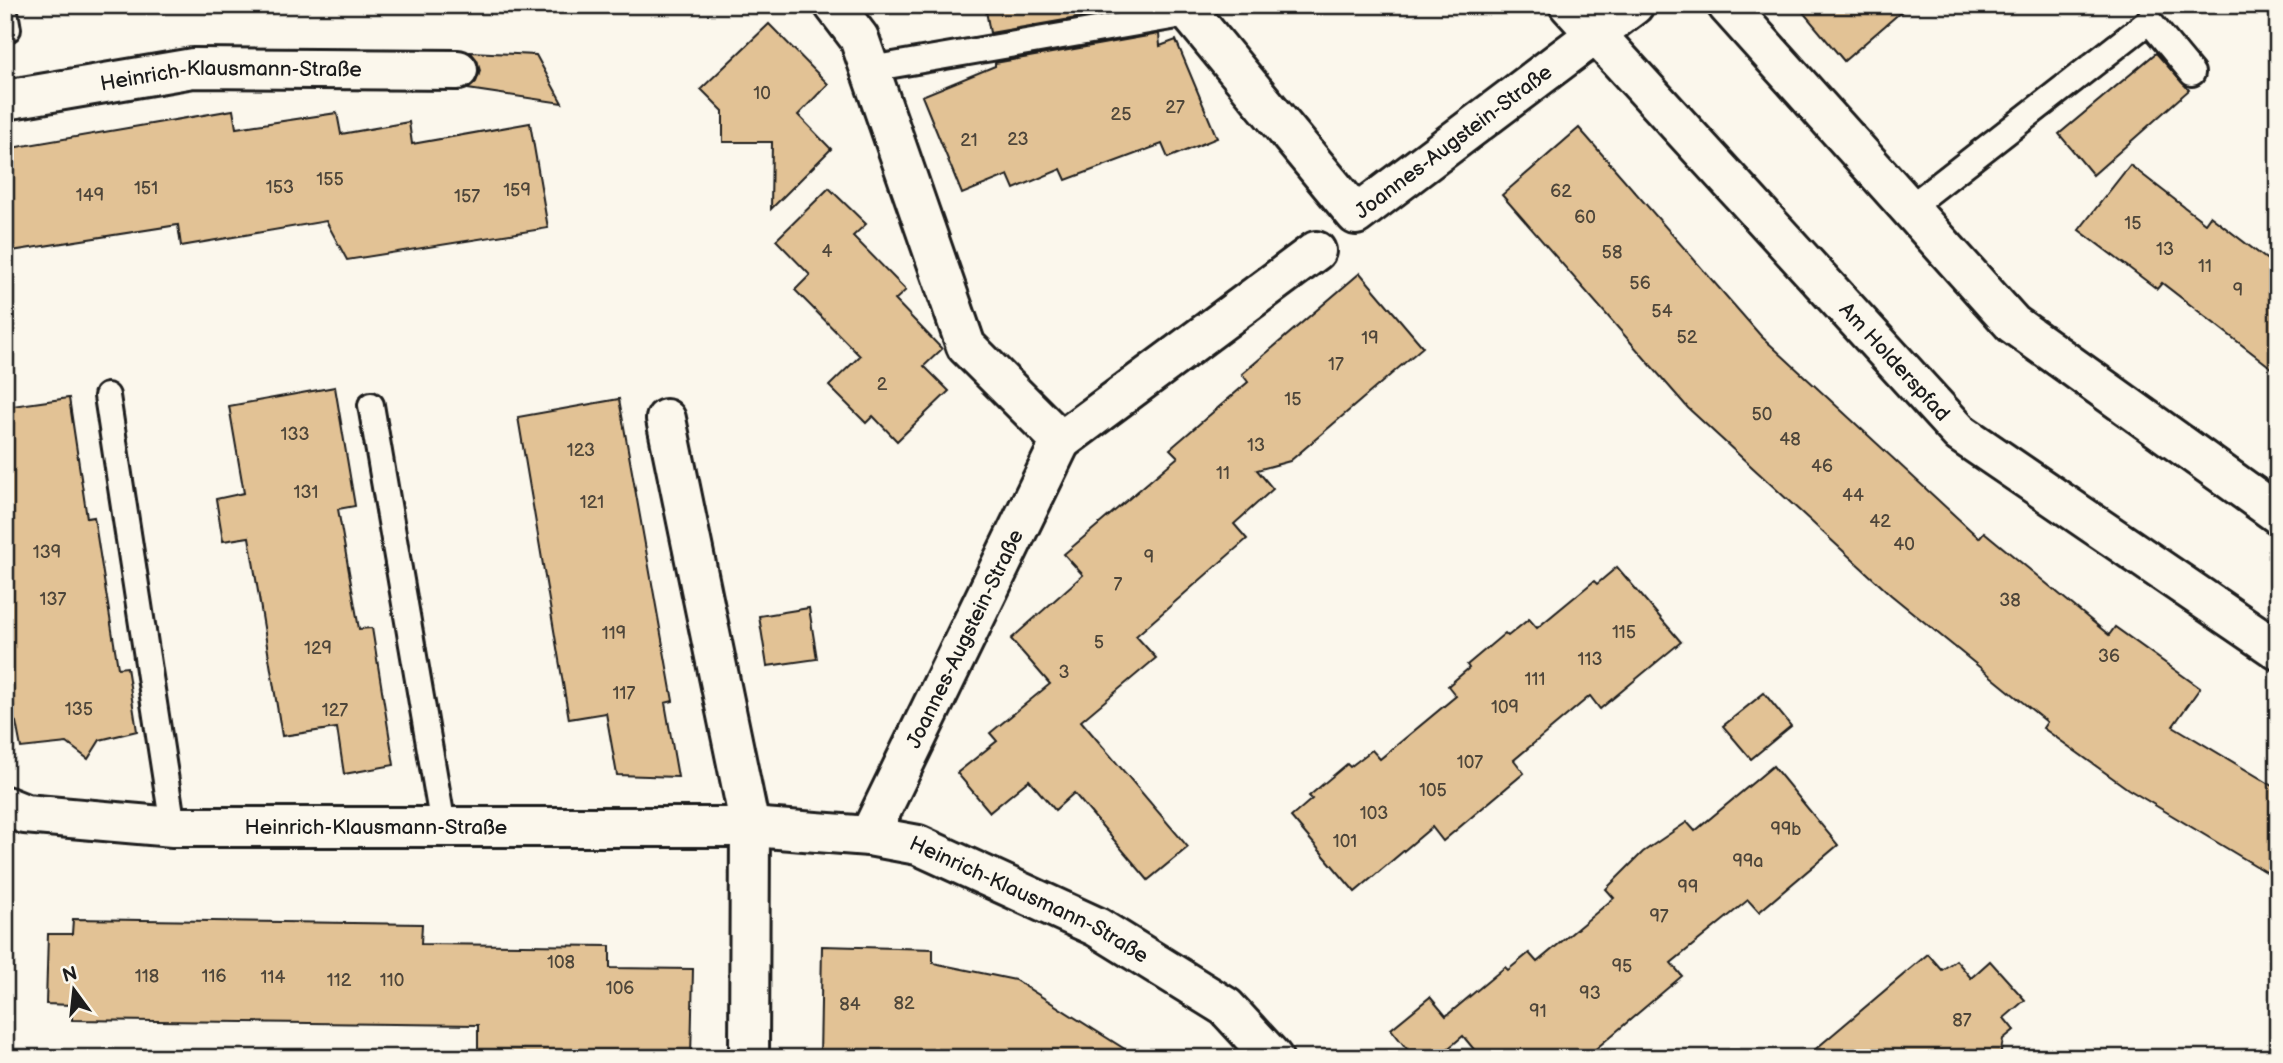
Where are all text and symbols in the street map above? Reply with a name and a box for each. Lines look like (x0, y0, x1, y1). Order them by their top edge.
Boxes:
street label: Heinrich-Klausmann-Straße (98, 55, 362, 96)
street label: Joannes-Augstein-Straße (1350, 59, 1557, 224)
house number: 10 (753, 83, 771, 104)
house number: 27 (1165, 97, 1185, 118)
house number: 25 (1111, 104, 1131, 125)
house number: 23 (1007, 129, 1029, 150)
house number: 21 (960, 130, 978, 151)
house number: 155 (316, 169, 344, 190)
house number: 153 (266, 177, 294, 198)
house number: 151 (134, 178, 158, 199)
house number: 159 (503, 180, 531, 201)
house number: 62 (1550, 181, 1572, 202)
house number: 149 (76, 185, 104, 206)
house number: 157 (454, 186, 480, 207)
house number: 60 (1574, 207, 1596, 228)
house number: 15 (2124, 213, 2142, 234)
house number: 13 (2156, 239, 2174, 260)
house number: 4 (822, 241, 833, 262)
house number: 58 (1602, 242, 1622, 263)
house number: 11 (2198, 256, 2212, 277)
house number: 56 (1629, 273, 1651, 294)
house number: 9 (2233, 280, 2243, 301)
street label: Am Holderspfad (1834, 297, 1955, 426)
house number: 54 (1651, 301, 1673, 322)
house number: 52 (1677, 327, 1698, 348)
house number: 19 (1361, 328, 1379, 349)
house number: 17 (1328, 354, 1344, 375)
house number: 2 (877, 374, 888, 395)
house number: 15 (1284, 389, 1302, 410)
house number: 50 (1752, 404, 1772, 425)
house number: 133 (280, 424, 310, 445)
house number: 48 (1779, 429, 1801, 450)
house number: 13 (1247, 435, 1265, 456)
house number: 123 (567, 440, 595, 461)
house number: 46 (1811, 456, 1833, 477)
house number: 11 (1216, 463, 1230, 484)
house number: 131 (293, 482, 319, 503)
house number: 44 (1842, 485, 1864, 506)
house number: 121 (580, 492, 604, 513)
house number: 42 (1869, 511, 1891, 532)
street label: Joannes-Augstein-Straße (901, 526, 1029, 752)
house number: 40 (1893, 534, 1915, 555)
house number: 139 (33, 542, 61, 563)
house number: 9 (1144, 547, 1154, 568)
house number: 7 (1114, 574, 1123, 595)
house number: 137 (40, 589, 67, 610)
house number: 38 (1999, 590, 2021, 611)
house number: 115 (1612, 622, 1636, 643)
house number: 119 (602, 623, 626, 644)
house number: 5 (1094, 632, 1104, 653)
house number: 129 (304, 638, 332, 659)
house number: 36 (2098, 646, 2120, 667)
house number: 113 (1577, 649, 1603, 670)
house number: 3 (1058, 662, 1070, 683)
house number: 111 (1525, 669, 1545, 690)
house number: 117 (613, 683, 636, 704)
house number: 109 (1491, 697, 1519, 718)
house number: 135 (65, 699, 93, 720)
house number: 127 (322, 700, 348, 721)
house number: 107 (1457, 752, 1483, 773)
house number: 105 (1419, 780, 1447, 801)
house number: 103 (1360, 803, 1388, 824)
street label: Heinrich-Klausmann-Straße (244, 815, 507, 840)
house number: 99b (1771, 819, 1801, 840)
street label: Heinrich-Klausmann-Straße (906, 830, 1153, 968)
house number: 101 (1333, 831, 1357, 852)
house number: 99a (1733, 851, 1764, 872)
house number: 99 (1678, 877, 1698, 898)
house number: 97 (1649, 906, 1669, 927)
house number: 108 (547, 952, 575, 973)
north arrow (38, 954, 108, 1024)
house number: 95 (1612, 956, 1632, 977)
text: N (60, 962, 80, 988)
house number: 118 (135, 966, 159, 987)
house number: 116 (202, 966, 226, 987)
house number: 114 (261, 967, 285, 988)
house number: 112 (327, 970, 352, 991)
house number: 110 (380, 970, 404, 991)
house number: 106 (606, 978, 634, 999)
house number: 93 (1579, 983, 1601, 1004)
house number: 82 (893, 993, 915, 1014)
house number: 84 (839, 994, 861, 1015)
house number: 91 (1529, 1001, 1547, 1022)
house number: 87 (1952, 1010, 1972, 1031)

